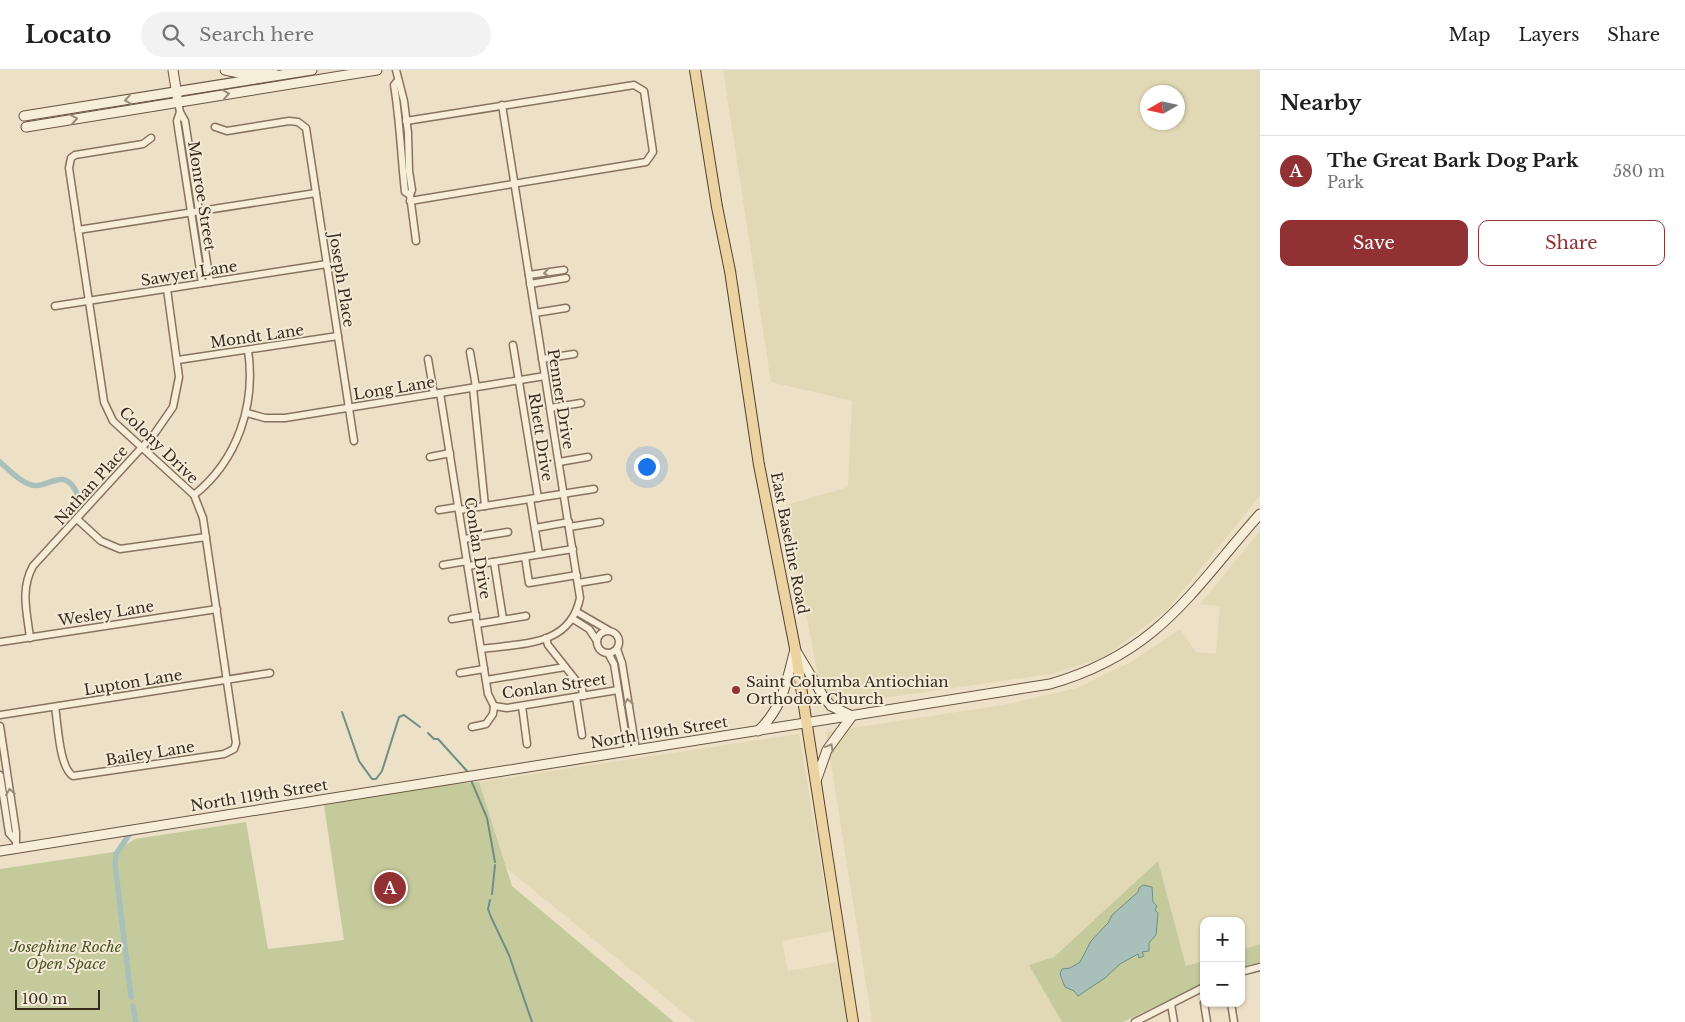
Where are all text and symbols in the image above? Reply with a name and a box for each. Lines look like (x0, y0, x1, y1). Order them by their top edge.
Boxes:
search box (141, 12, 491, 57)
text: Locato (25, 20, 111, 49)
icon: search (159, 21, 187, 49)
text: Search here (199, 23, 314, 46)
text: Map (1449, 24, 1490, 46)
text: Layers (1518, 24, 1579, 46)
text: Share (1607, 24, 1660, 46)
north arrow (1140, 85, 1185, 130)
one-way arrow (222, 89, 230, 100)
text: Nearby (1280, 90, 1361, 116)
one-way arrow (124, 94, 132, 105)
one-way arrow (71, 114, 79, 125)
street label: Monroe Street (184, 140, 220, 253)
text: The Great Bark Dog Park (1327, 149, 1579, 172)
text: A (1290, 161, 1302, 181)
text: 580 m (1613, 161, 1665, 181)
text: Park (1327, 172, 1364, 192)
button: Save (1280, 220, 1468, 266)
button: Share (1478, 220, 1665, 266)
street label: Joseph Place (325, 229, 359, 329)
street label: Sawyer Lane (139, 256, 239, 290)
one-way arrow (542, 267, 551, 277)
street label: Mondt Lane (209, 320, 305, 352)
street label: Penner Drive (544, 347, 578, 451)
street label: Long Lane (352, 372, 436, 404)
street label: Rhett Drive (525, 391, 557, 483)
street label: Colony Drive (115, 402, 203, 488)
street label: Nathan Place (50, 441, 132, 529)
your location (634, 454, 660, 480)
street label: East Baseline Road (767, 470, 813, 616)
street label: Conlan Drive (461, 496, 495, 600)
street label: Wesley Lane (56, 596, 155, 630)
street label: Lupton Lane (82, 665, 184, 699)
street label: Conlan Street (501, 669, 608, 703)
place label: Saint Columba Antiochian Orthodox Church (746, 672, 949, 708)
marker: Saint Columba Antiochian Orthodox Church (730, 684, 742, 696)
one-way arrow (623, 698, 634, 706)
street label: North 119th Street (589, 712, 729, 752)
street label: Bailey Lane (104, 737, 196, 769)
one-way arrow (824, 743, 834, 752)
street label: North 119th Street (189, 775, 329, 815)
one-way arrow (5, 788, 16, 796)
pin: A (374, 869, 406, 907)
map controls (1200, 917, 1245, 1007)
button: + (1200, 917, 1245, 962)
park label: Josephine Roche Open Space (9, 937, 122, 973)
button: − (1200, 962, 1245, 1007)
scale bar (15, 987, 100, 1010)
text: 100 m (22, 990, 67, 1008)

